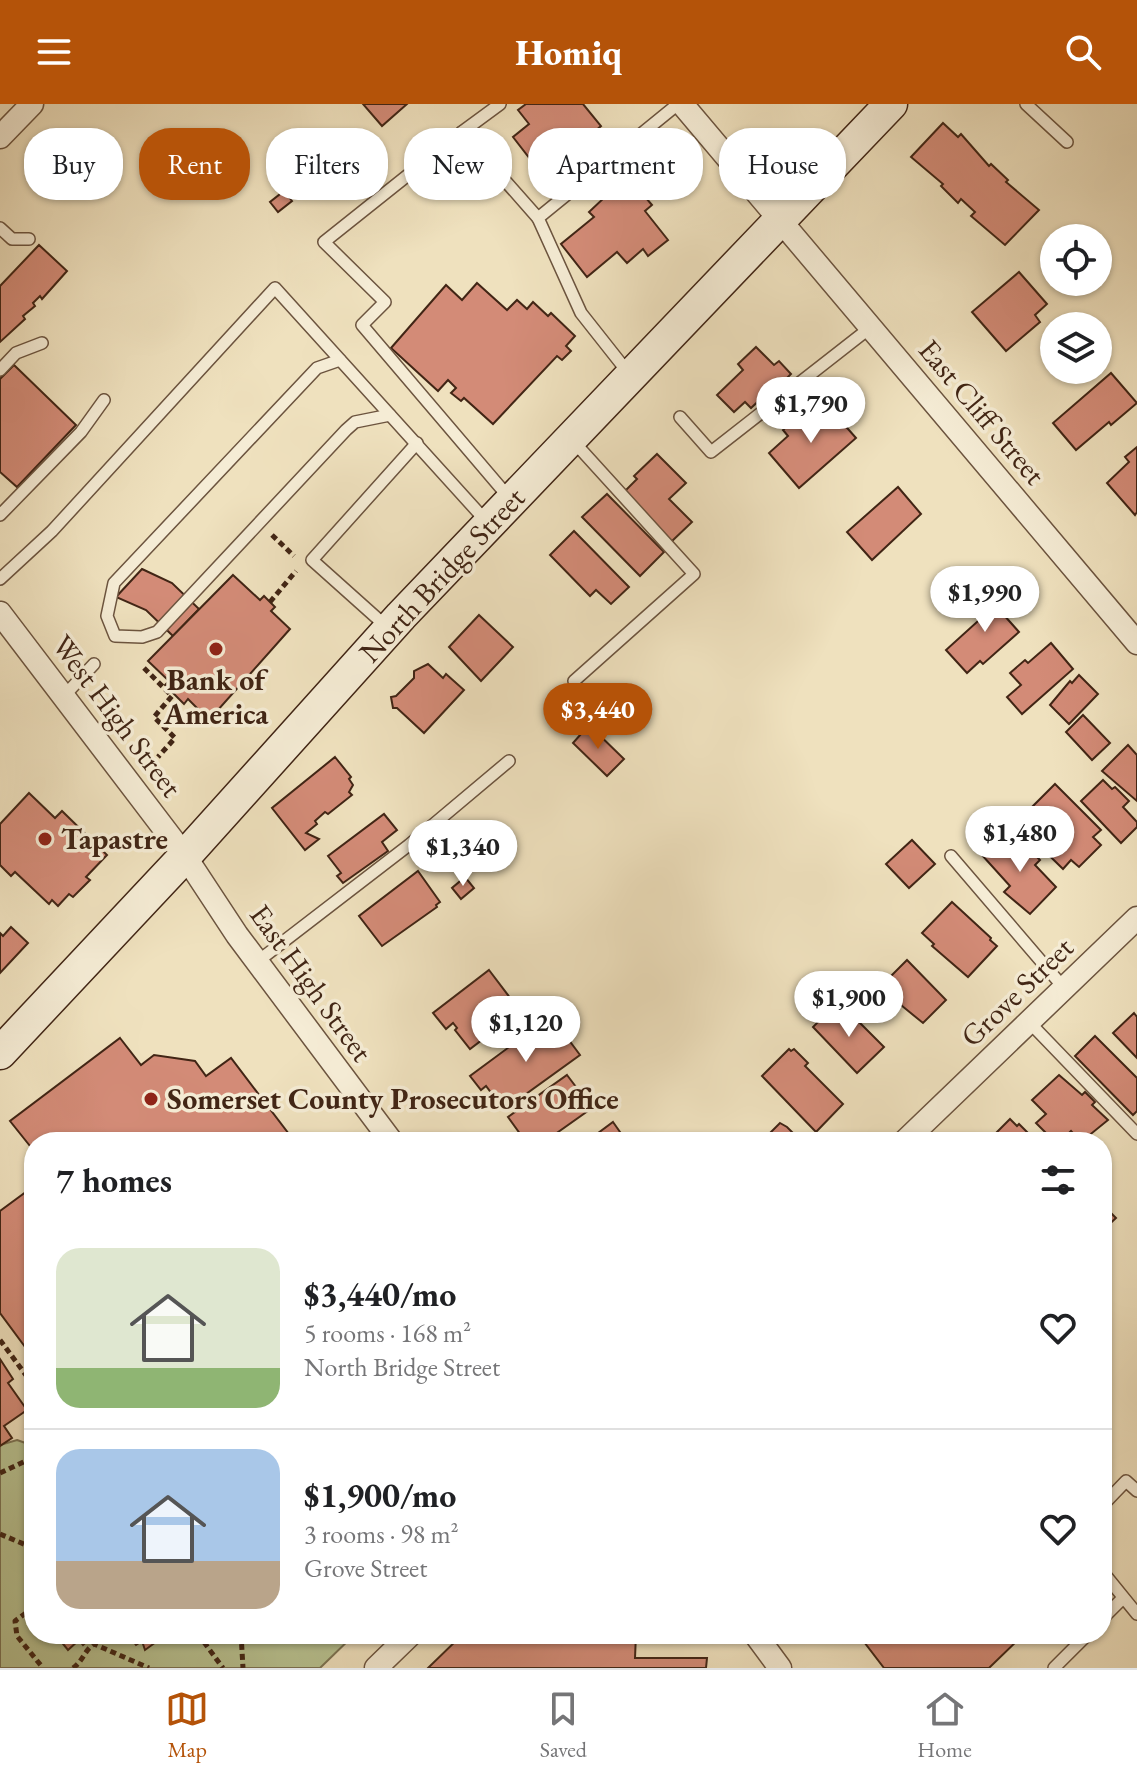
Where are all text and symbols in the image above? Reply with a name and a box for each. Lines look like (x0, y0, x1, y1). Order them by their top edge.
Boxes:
text: Homiq (515, 29, 622, 76)
icon: menu (32, 30, 76, 74)
icon: search (1061, 30, 1105, 74)
chip: Buy (24, 128, 123, 200)
chip: Rent (139, 128, 250, 200)
chip: Filters (266, 128, 388, 200)
chip: New (404, 128, 512, 200)
chip: Apartment (528, 128, 703, 200)
chip: House (719, 128, 846, 200)
map controls (1040, 224, 1112, 384)
button: locate (1040, 224, 1112, 296)
button: layers (1040, 312, 1112, 384)
street label: East Cliff Street (910, 331, 1055, 493)
pin: $1,790 (746, 377, 876, 445)
text: $1,790 (774, 386, 848, 420)
street label: North Bridge Street (350, 478, 533, 671)
pin: $1,990 (920, 566, 1050, 634)
text: $1,990 (948, 575, 1022, 609)
street label: West High Street (44, 627, 191, 805)
marker: Bank of America (207, 640, 225, 658)
place label: Bank of America (163, 660, 269, 733)
pin: $3,440 (533, 683, 663, 751)
text: $3,440 (561, 692, 635, 726)
pin: $1,480 (955, 806, 1085, 874)
text: $1,480 (983, 815, 1057, 849)
place label: Tapastre (61, 819, 168, 858)
pin: $1,340 (398, 820, 528, 888)
text: $1,340 (426, 829, 500, 863)
marker: Tapastre (36, 830, 54, 848)
street label: East High Street (241, 896, 382, 1070)
street label: Grove Street (952, 928, 1082, 1055)
pin: $1,900 (784, 971, 914, 1039)
text: $1,900 (812, 980, 886, 1014)
pin: $1,120 (461, 996, 591, 1064)
text: $1,120 (489, 1005, 563, 1039)
place label: Somerset County Prosecutors Office (167, 1079, 619, 1118)
marker: Somerset County Prosecutors Office (142, 1090, 160, 1108)
text: 7 homes (56, 1158, 172, 1202)
icon: filters (1036, 1158, 1080, 1202)
text: $3,440/mo (304, 1272, 456, 1316)
icon: home (120, 1280, 216, 1376)
icon: heart (1036, 1306, 1080, 1350)
text: 5 rooms · 168 m² (304, 1316, 471, 1350)
text: North Bridge Street (304, 1350, 500, 1384)
text: $1,900/mo (304, 1473, 456, 1517)
icon: home (120, 1481, 216, 1577)
icon: heart (1036, 1507, 1080, 1551)
text: 3 rooms · 98 m² (304, 1517, 459, 1551)
text: Grove Street (304, 1551, 427, 1585)
tab: Map (165, 1687, 209, 1764)
tab: Saved (540, 1687, 587, 1764)
tab: Home (917, 1687, 972, 1764)

